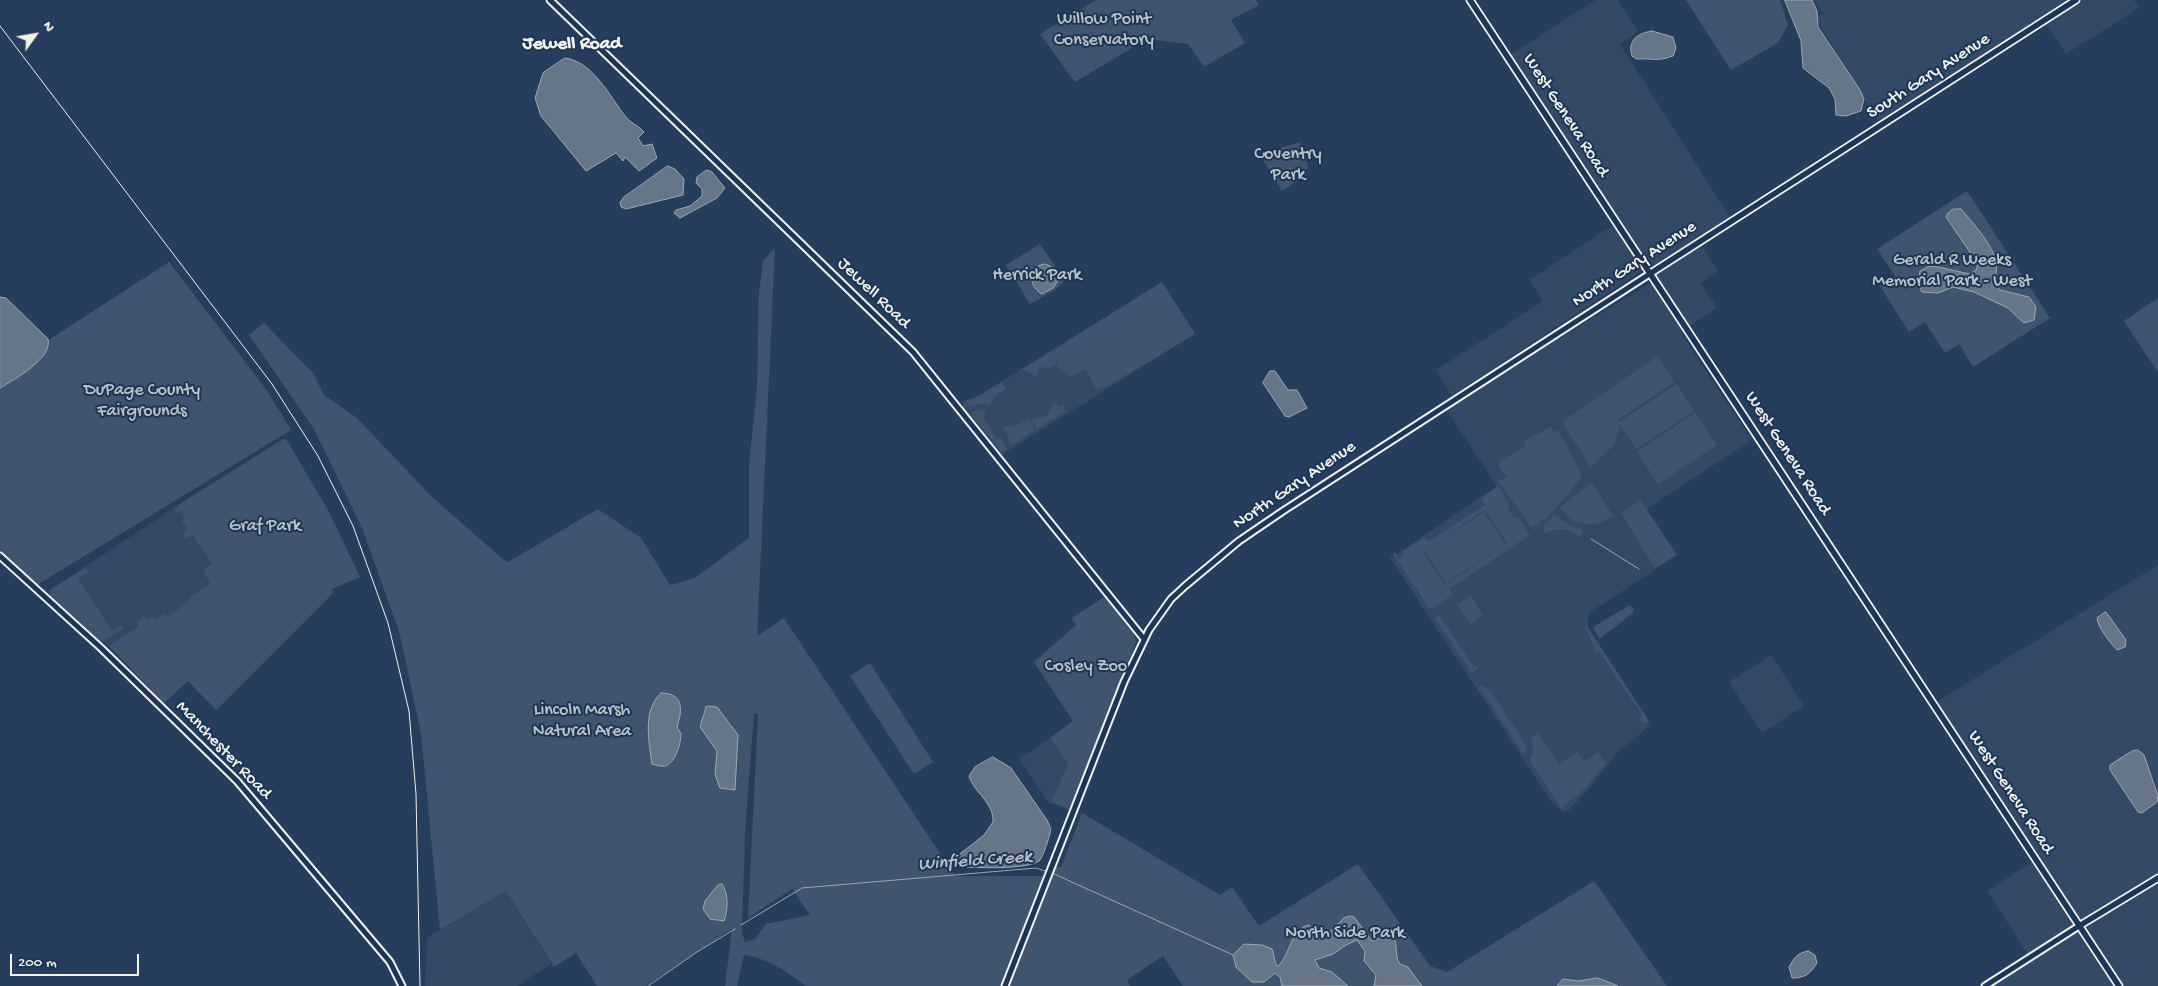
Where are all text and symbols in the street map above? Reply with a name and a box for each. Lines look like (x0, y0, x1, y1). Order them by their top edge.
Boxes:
park label: Willow Point Conservatory (1054, 9, 1154, 52)
north arrow (10, 10, 60, 60)
text: N (39, 18, 58, 35)
street label: South Gary Avenue (1863, 29, 1995, 125)
district label: Jewell Road (523, 34, 621, 56)
street label: West Geneva Road (1517, 50, 1613, 182)
park label: Coventry Park (1254, 144, 1322, 186)
street label: North Gary Avenue (1569, 217, 1701, 313)
park label: Gerald R Weeks Memorial Park - West (1872, 250, 2032, 292)
street label: Jewell Road (832, 254, 914, 334)
park label: Herrick Park (993, 265, 1081, 287)
park label: DuPage County Fairgrounds (84, 380, 200, 422)
street label: West Geneva Road (1739, 388, 1835, 520)
street label: North Gary Avenue (1229, 437, 1361, 535)
park label: Graf Park (229, 516, 301, 538)
park label: Cosley Zoo (1045, 656, 1127, 678)
street label: Manchester Road (170, 697, 276, 805)
park label: Lincoln Marsh Natural Area (533, 700, 631, 742)
street label: West Geneva Road (1962, 727, 2058, 859)
water label: Winfield Creek (917, 847, 1033, 877)
park label: North Side Park (1285, 923, 1405, 945)
scale bar (12, 944, 141, 976)
text: 200 m (18, 954, 57, 972)

